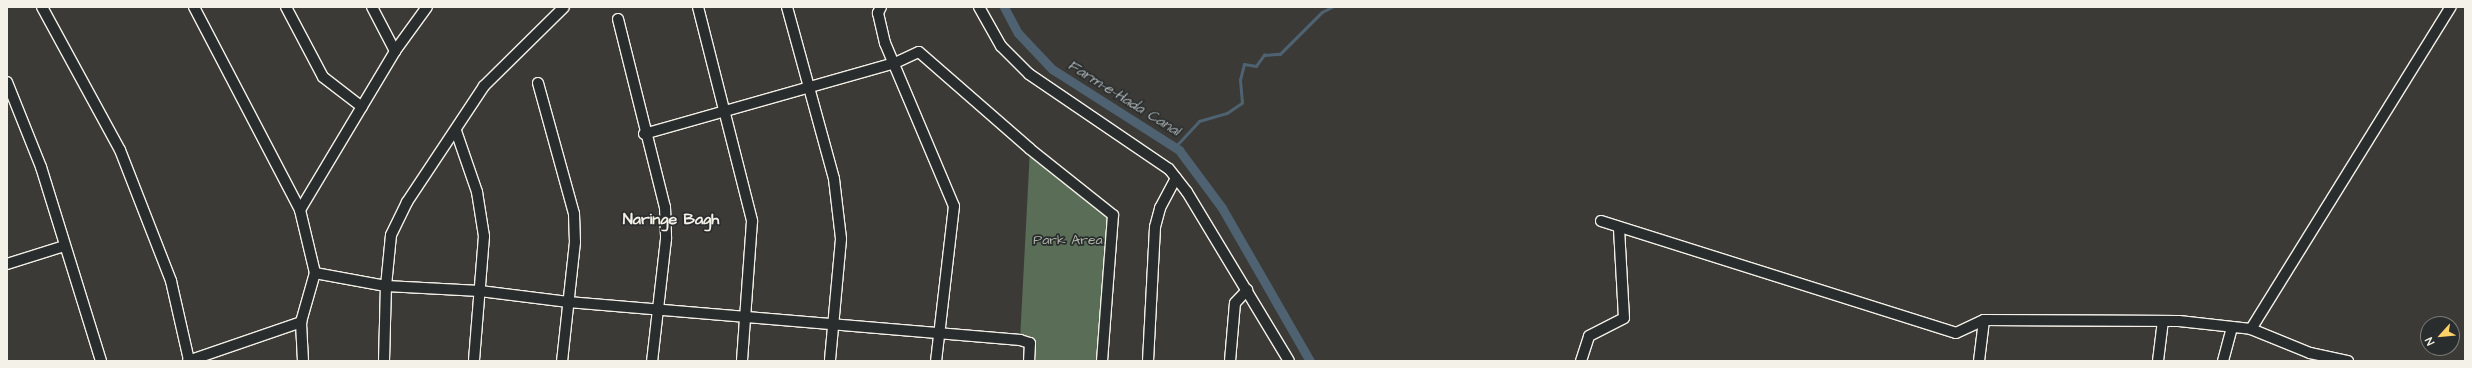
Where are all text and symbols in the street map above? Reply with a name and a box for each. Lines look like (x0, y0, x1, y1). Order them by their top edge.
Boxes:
water label: Farm-e-Hada Canal (1064, 56, 1184, 140)
district label: Naringe Bagh (623, 209, 719, 229)
park label: Park Area (1033, 232, 1103, 248)
north arrow (2420, 316, 2460, 356)
text: N (2422, 335, 2438, 348)

